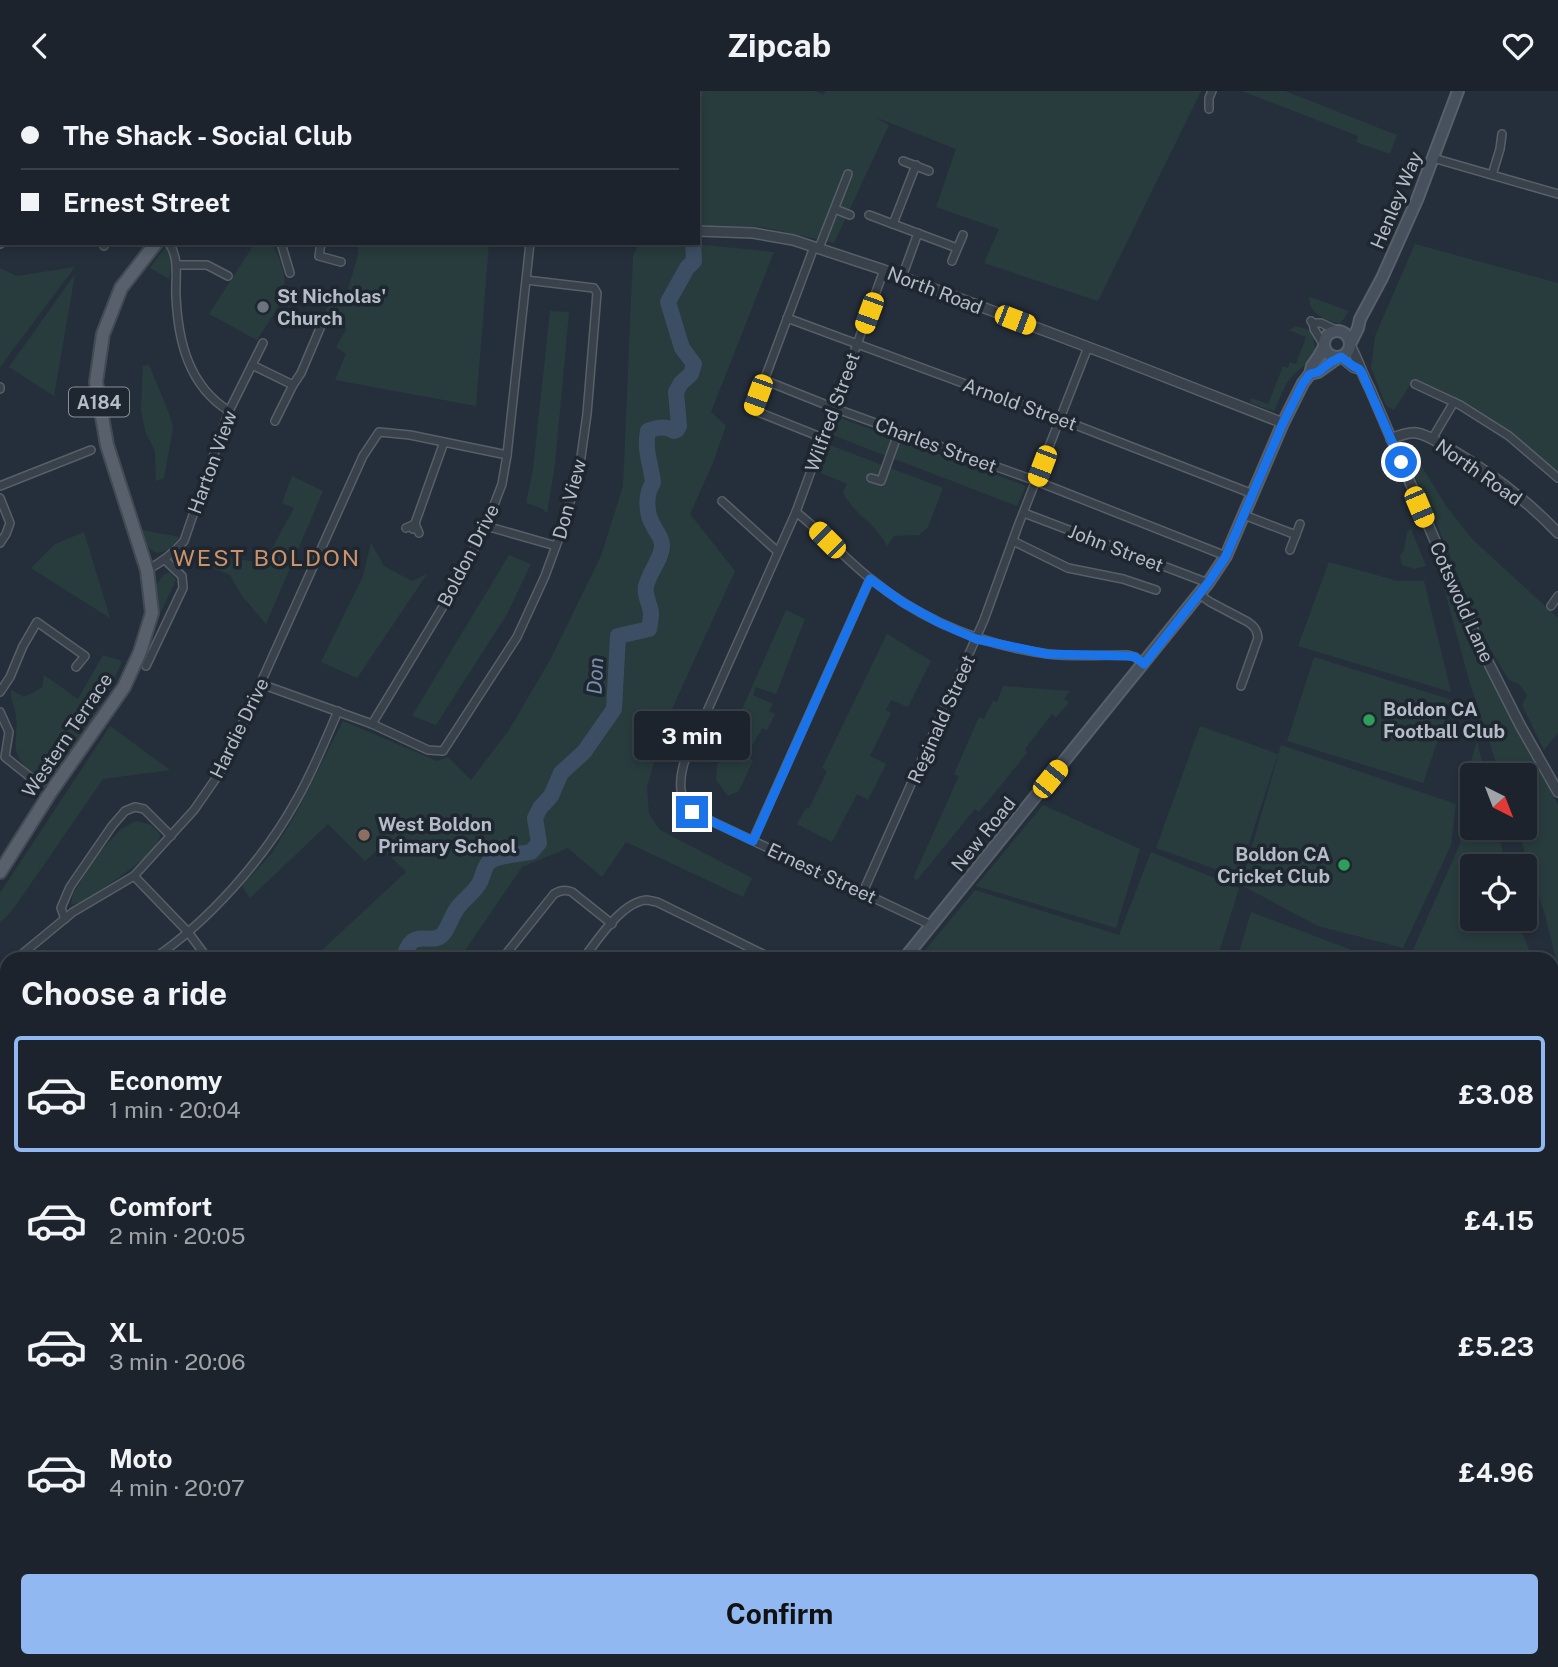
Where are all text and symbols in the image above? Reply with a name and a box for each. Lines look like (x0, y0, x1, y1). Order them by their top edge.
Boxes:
icon: back (21, 27, 59, 65)
text: Zipcab (727, 27, 831, 64)
icon: heart (1499, 27, 1537, 65)
text: The Shack - Social Club (63, 120, 352, 151)
street label: Henley Way (1366, 148, 1426, 252)
text: Ernest Street (63, 187, 230, 218)
street label: North Road (884, 262, 986, 318)
place label: St Nicholas' Church (277, 285, 386, 329)
car (852, 290, 887, 336)
marker: St Nicholas' Church (255, 299, 271, 315)
car (992, 303, 1039, 337)
street label: Wilfred Street (800, 349, 864, 475)
car (741, 372, 776, 418)
street label: Arnold Street (960, 373, 1080, 435)
road number: A184 (69, 387, 129, 417)
street label: Harton View (183, 407, 241, 517)
street label: Charles Street (872, 413, 1000, 477)
street label: North Road (1432, 434, 1526, 510)
car (1025, 443, 1060, 489)
route start (1385, 446, 1417, 478)
street label: Don View (548, 456, 590, 541)
car (1402, 484, 1437, 530)
street label: Boldon Drive (433, 500, 503, 610)
car (805, 518, 850, 562)
street label: John Street (1065, 520, 1167, 576)
street label: Cotswold Lane (1426, 538, 1498, 666)
district label: WEST BOLDON (173, 544, 361, 571)
street label: Reginald Street (903, 651, 979, 787)
water label: Don (582, 657, 608, 695)
street label: Western Terrace (17, 669, 117, 801)
street label: Hardie Drive (205, 674, 273, 782)
place label: Boldon CA Football Club (1383, 698, 1505, 742)
callout: 3 min (634, 711, 750, 759)
marker: Boldon CA Football Club (1361, 712, 1377, 728)
text: 3 min (662, 722, 722, 749)
car (1029, 756, 1072, 802)
north arrow (1460, 763, 1536, 840)
map controls (1460, 763, 1537, 931)
street label: New Road (946, 792, 1020, 876)
route end (676, 796, 708, 828)
place label: West Boldon Primary School (378, 813, 517, 857)
marker: West Boldon Primary School (356, 827, 372, 843)
street label: Ernest Street (764, 838, 880, 908)
place label: Boldon CA Cricket Club (1217, 843, 1330, 887)
button: locate (1460, 854, 1537, 931)
marker: Boldon CA Cricket Club (1336, 857, 1352, 873)
text: Choose a ride (21, 975, 227, 1012)
icon: car (25, 1063, 88, 1126)
text: Economy (109, 1065, 222, 1096)
text: £3.08 (1459, 1079, 1534, 1110)
text: 1 min · 20:04 (109, 1096, 241, 1123)
icon: car (25, 1189, 88, 1252)
text: Comfort (109, 1191, 212, 1222)
text: £4.15 (1464, 1205, 1534, 1236)
text: 2 min · 20:05 (109, 1222, 245, 1249)
icon: car (25, 1315, 88, 1378)
text: XL (109, 1317, 143, 1348)
text: £5.23 (1458, 1331, 1534, 1362)
text: 3 min · 20:06 (109, 1348, 246, 1375)
icon: car (25, 1441, 88, 1504)
text: Moto (109, 1443, 172, 1474)
text: £4.96 (1459, 1457, 1534, 1488)
text: 4 min · 20:07 (109, 1474, 245, 1501)
button: Confirm (21, 1574, 1538, 1654)

